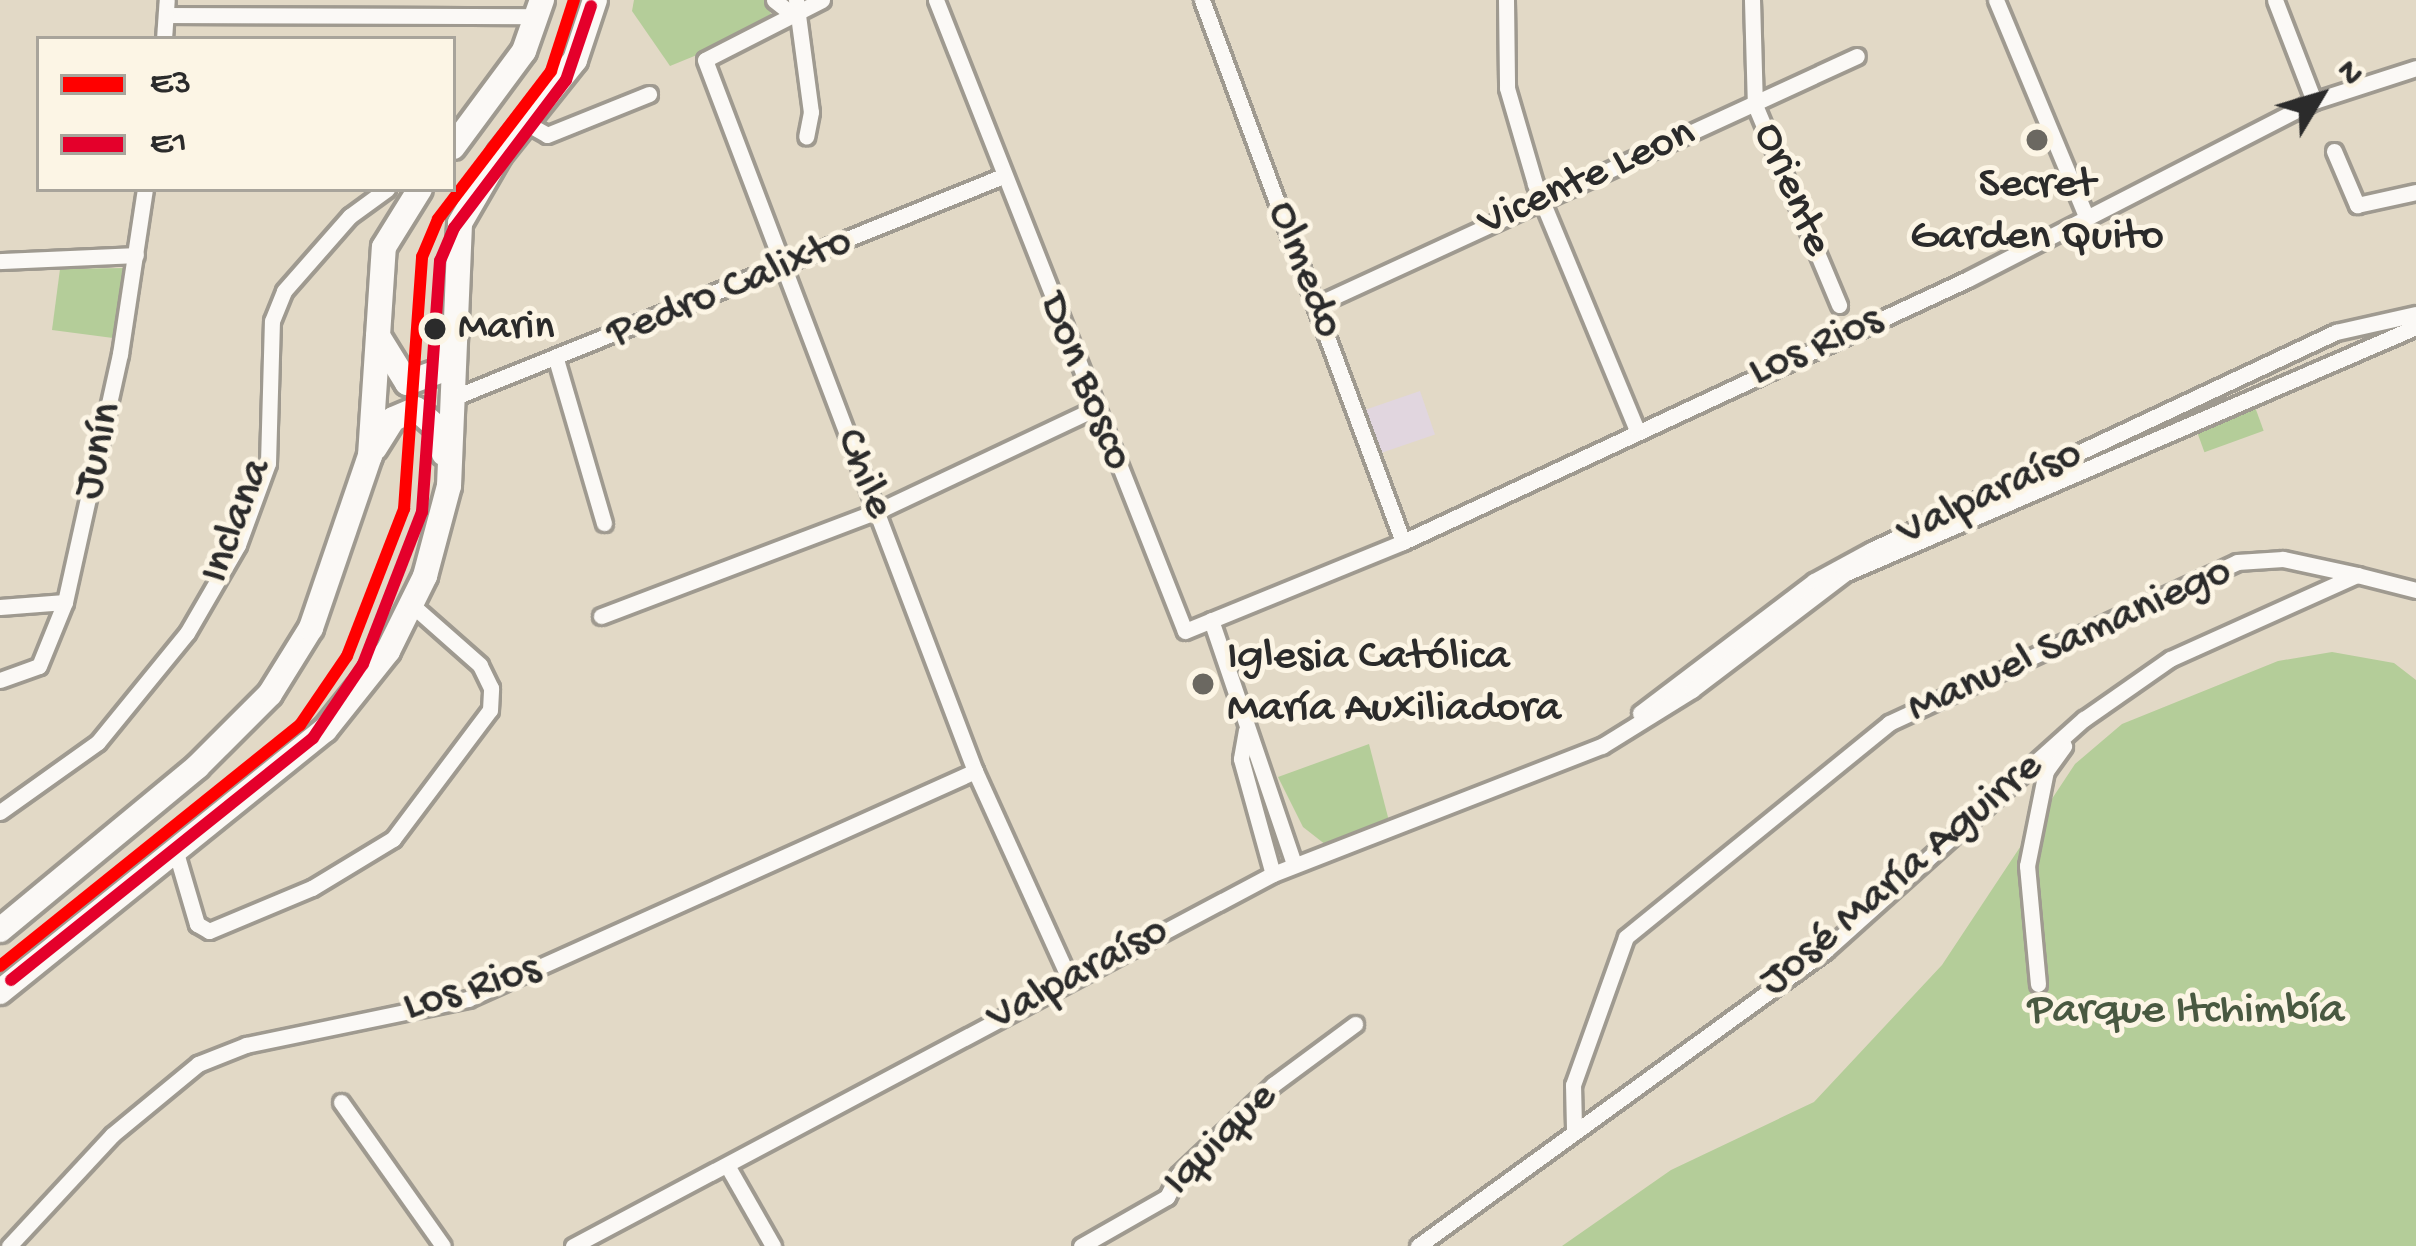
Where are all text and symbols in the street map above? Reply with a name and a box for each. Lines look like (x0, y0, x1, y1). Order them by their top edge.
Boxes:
legend (36, 36, 456, 192)
north arrow (2260, 36, 2380, 156)
text: N (2327, 54, 2370, 94)
text: E3 (150, 63, 191, 106)
street label: Vicente Leon (1470, 107, 1704, 251)
street label: Oriente (1739, 115, 1843, 265)
text: E1 (150, 123, 187, 166)
marker: Secret Garden Quito (2024, 127, 2050, 153)
place label: Secret Garden Quito (1910, 159, 2164, 265)
street label: Olmedo (1253, 194, 1355, 346)
street label: Pedro Calixto (600, 215, 860, 363)
street label: Don Bosco (1024, 286, 1144, 478)
street label: Los Rios (1741, 294, 1891, 400)
place label: Marin (458, 304, 554, 354)
marker: Marin (424, 318, 446, 340)
street label: Junín (62, 398, 136, 504)
street label: Chile (821, 421, 905, 527)
street label: Valparaíso (1889, 428, 2091, 560)
street label: Inclana (189, 451, 285, 591)
street label: Manuel Samaniego (1900, 545, 2240, 737)
place label: Iglesia Católica María Auxiliadora (1227, 631, 1561, 737)
marker: Iglesia Católica María Auxiliadora (1190, 671, 1216, 697)
street label: José María Aguirre (1749, 741, 2055, 1009)
street label: Valparaíso (978, 905, 1178, 1045)
street label: Los Rios (397, 943, 547, 1035)
park label: Parque Itchimbía (2028, 985, 2344, 1039)
street label: Iquique (1152, 1071, 1290, 1209)

